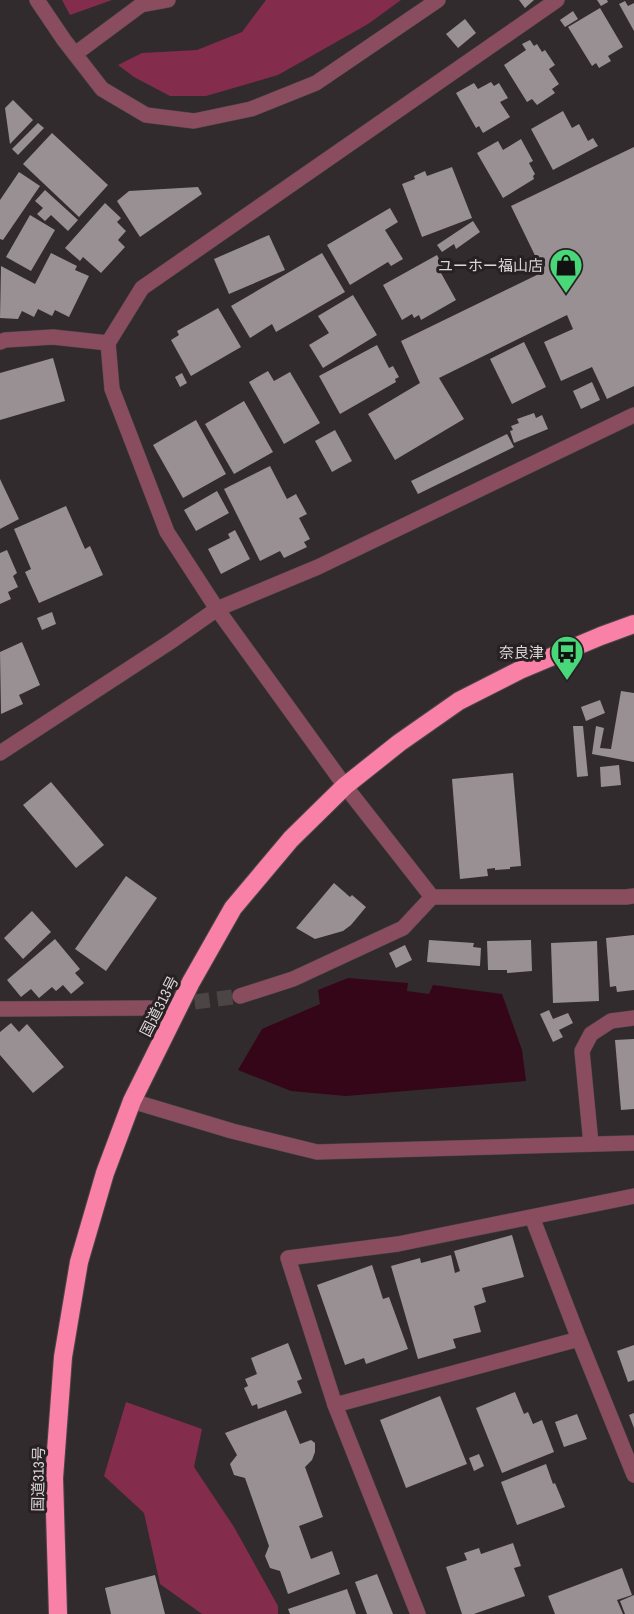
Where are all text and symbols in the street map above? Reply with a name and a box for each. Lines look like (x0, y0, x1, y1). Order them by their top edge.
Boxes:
shop icon: ユーホー福山店 (548, 247, 584, 294)
place label: ユーホー福山店 (438, 255, 543, 276)
bus stop icon: 奈良津 (549, 634, 585, 681)
place label: 奈良津 (499, 642, 544, 663)
street label: 国道313号 (135, 972, 183, 1040)
street label: 国道313号 (27, 1446, 49, 1512)

